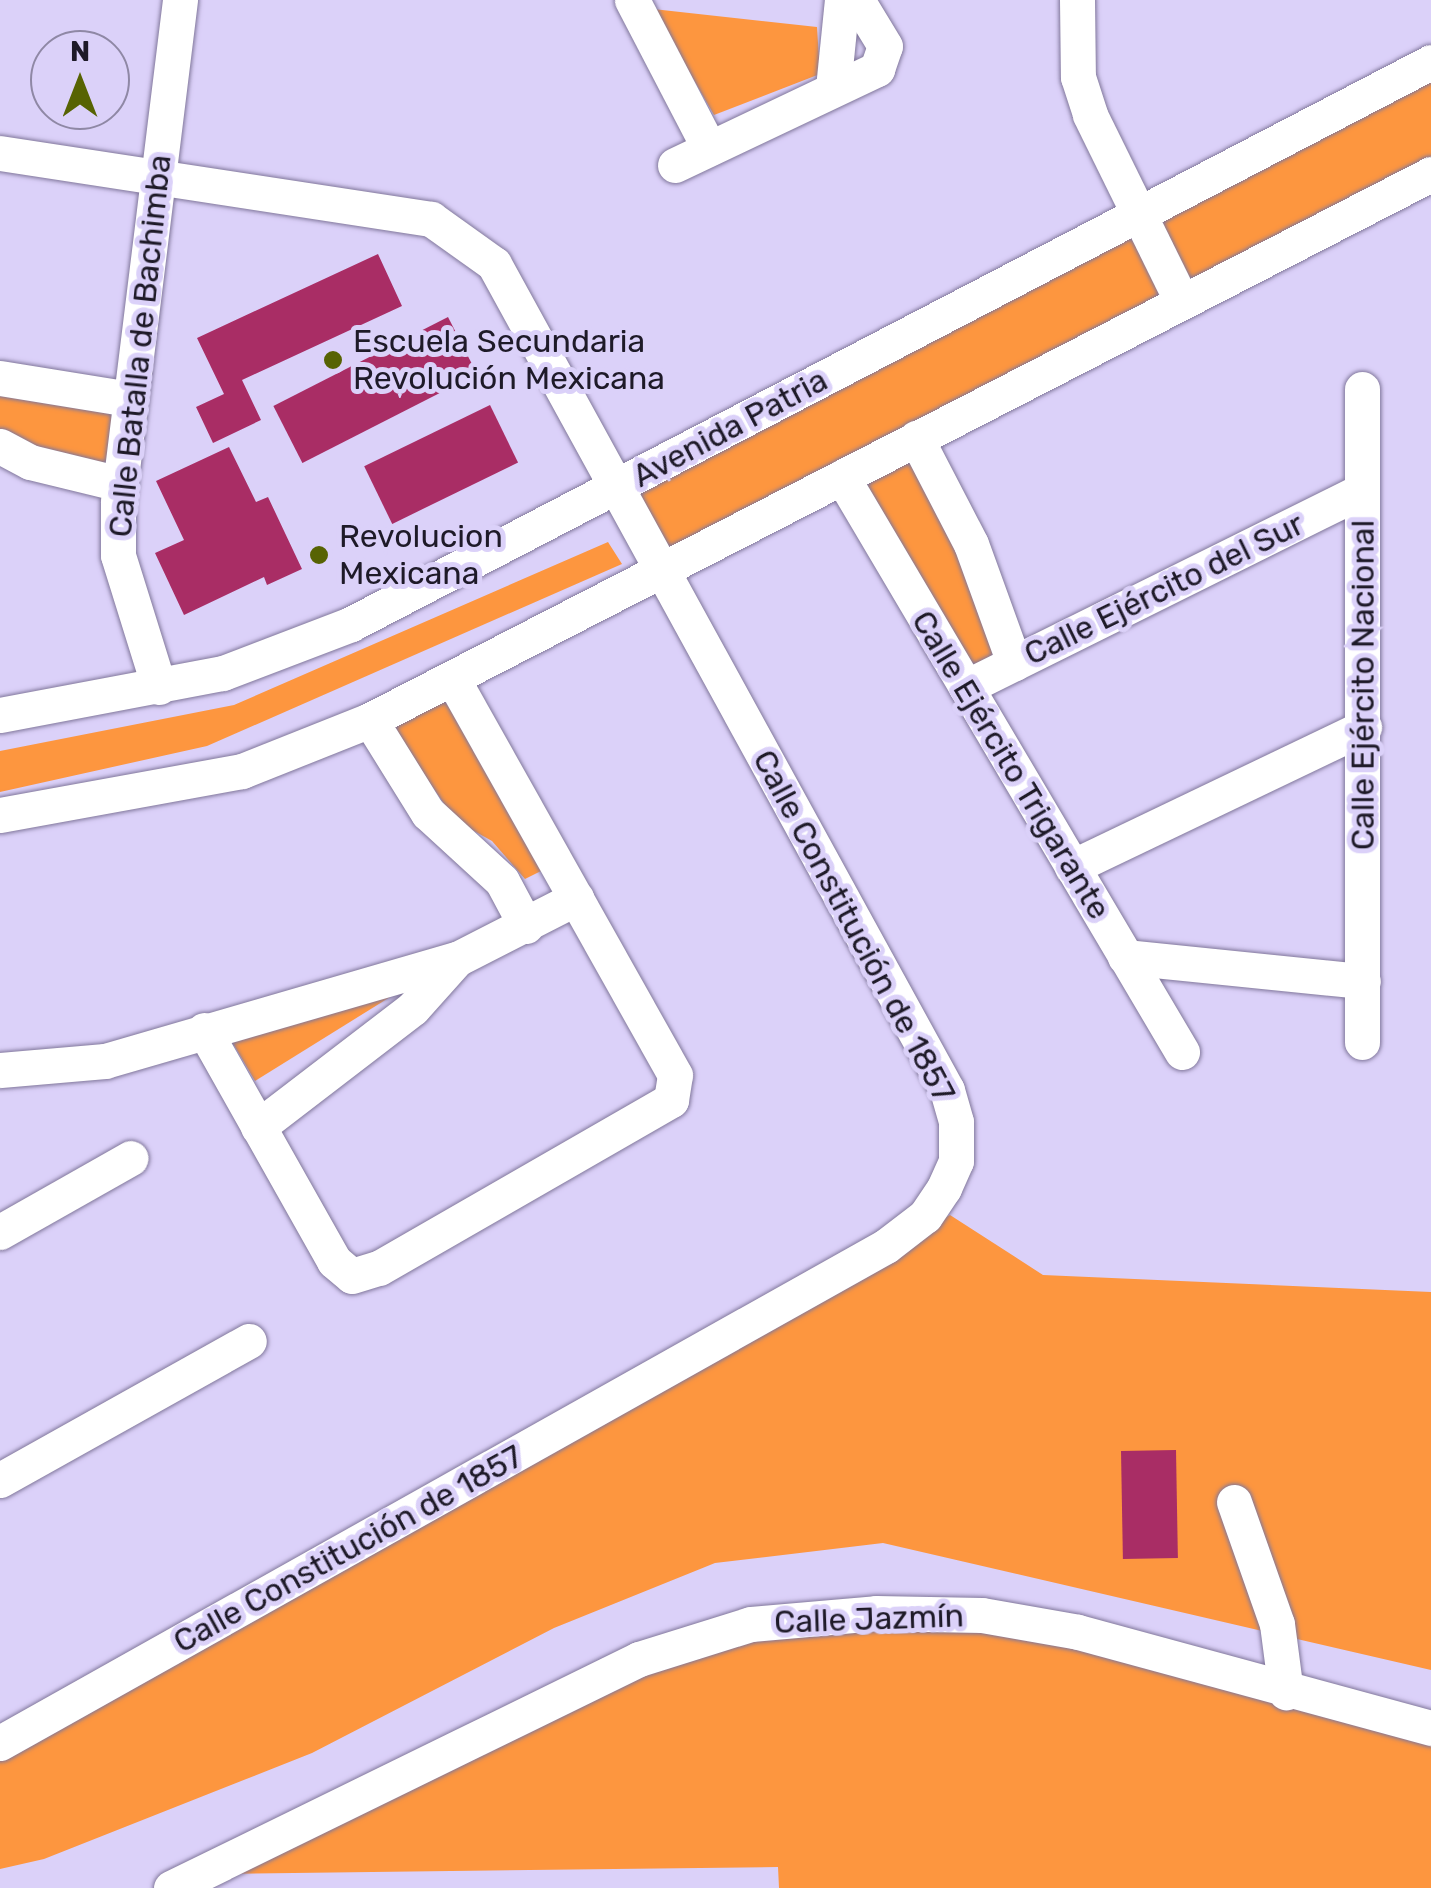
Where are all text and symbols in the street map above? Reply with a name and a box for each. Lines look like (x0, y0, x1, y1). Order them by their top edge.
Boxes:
north arrow (30, 30, 130, 130)
text: N (70, 35, 90, 68)
street label: Calle Batalla de Bachimba (101, 153, 179, 539)
place label: Escuela Secundaria Revolución Mexicana (353, 323, 665, 398)
marker: Escuela Secundaria Revolución Mexicana (322, 349, 344, 371)
street label: Avenida Patria (626, 361, 834, 495)
street label: Calle Ejército del Sur (1018, 505, 1310, 673)
place label: Revolucion Mexicana (339, 518, 503, 593)
street label: Calle Ejército Nacional (1344, 520, 1382, 850)
marker: Revolucion Mexicana (308, 544, 330, 566)
street label: Calle Ejército Trigarante (903, 603, 1119, 927)
street label: Calle Constitución de 1857 (745, 744, 963, 1108)
street label: Calle Constitución de 1857 (167, 1437, 529, 1661)
street label: Calle Jazmín (773, 1596, 965, 1642)

